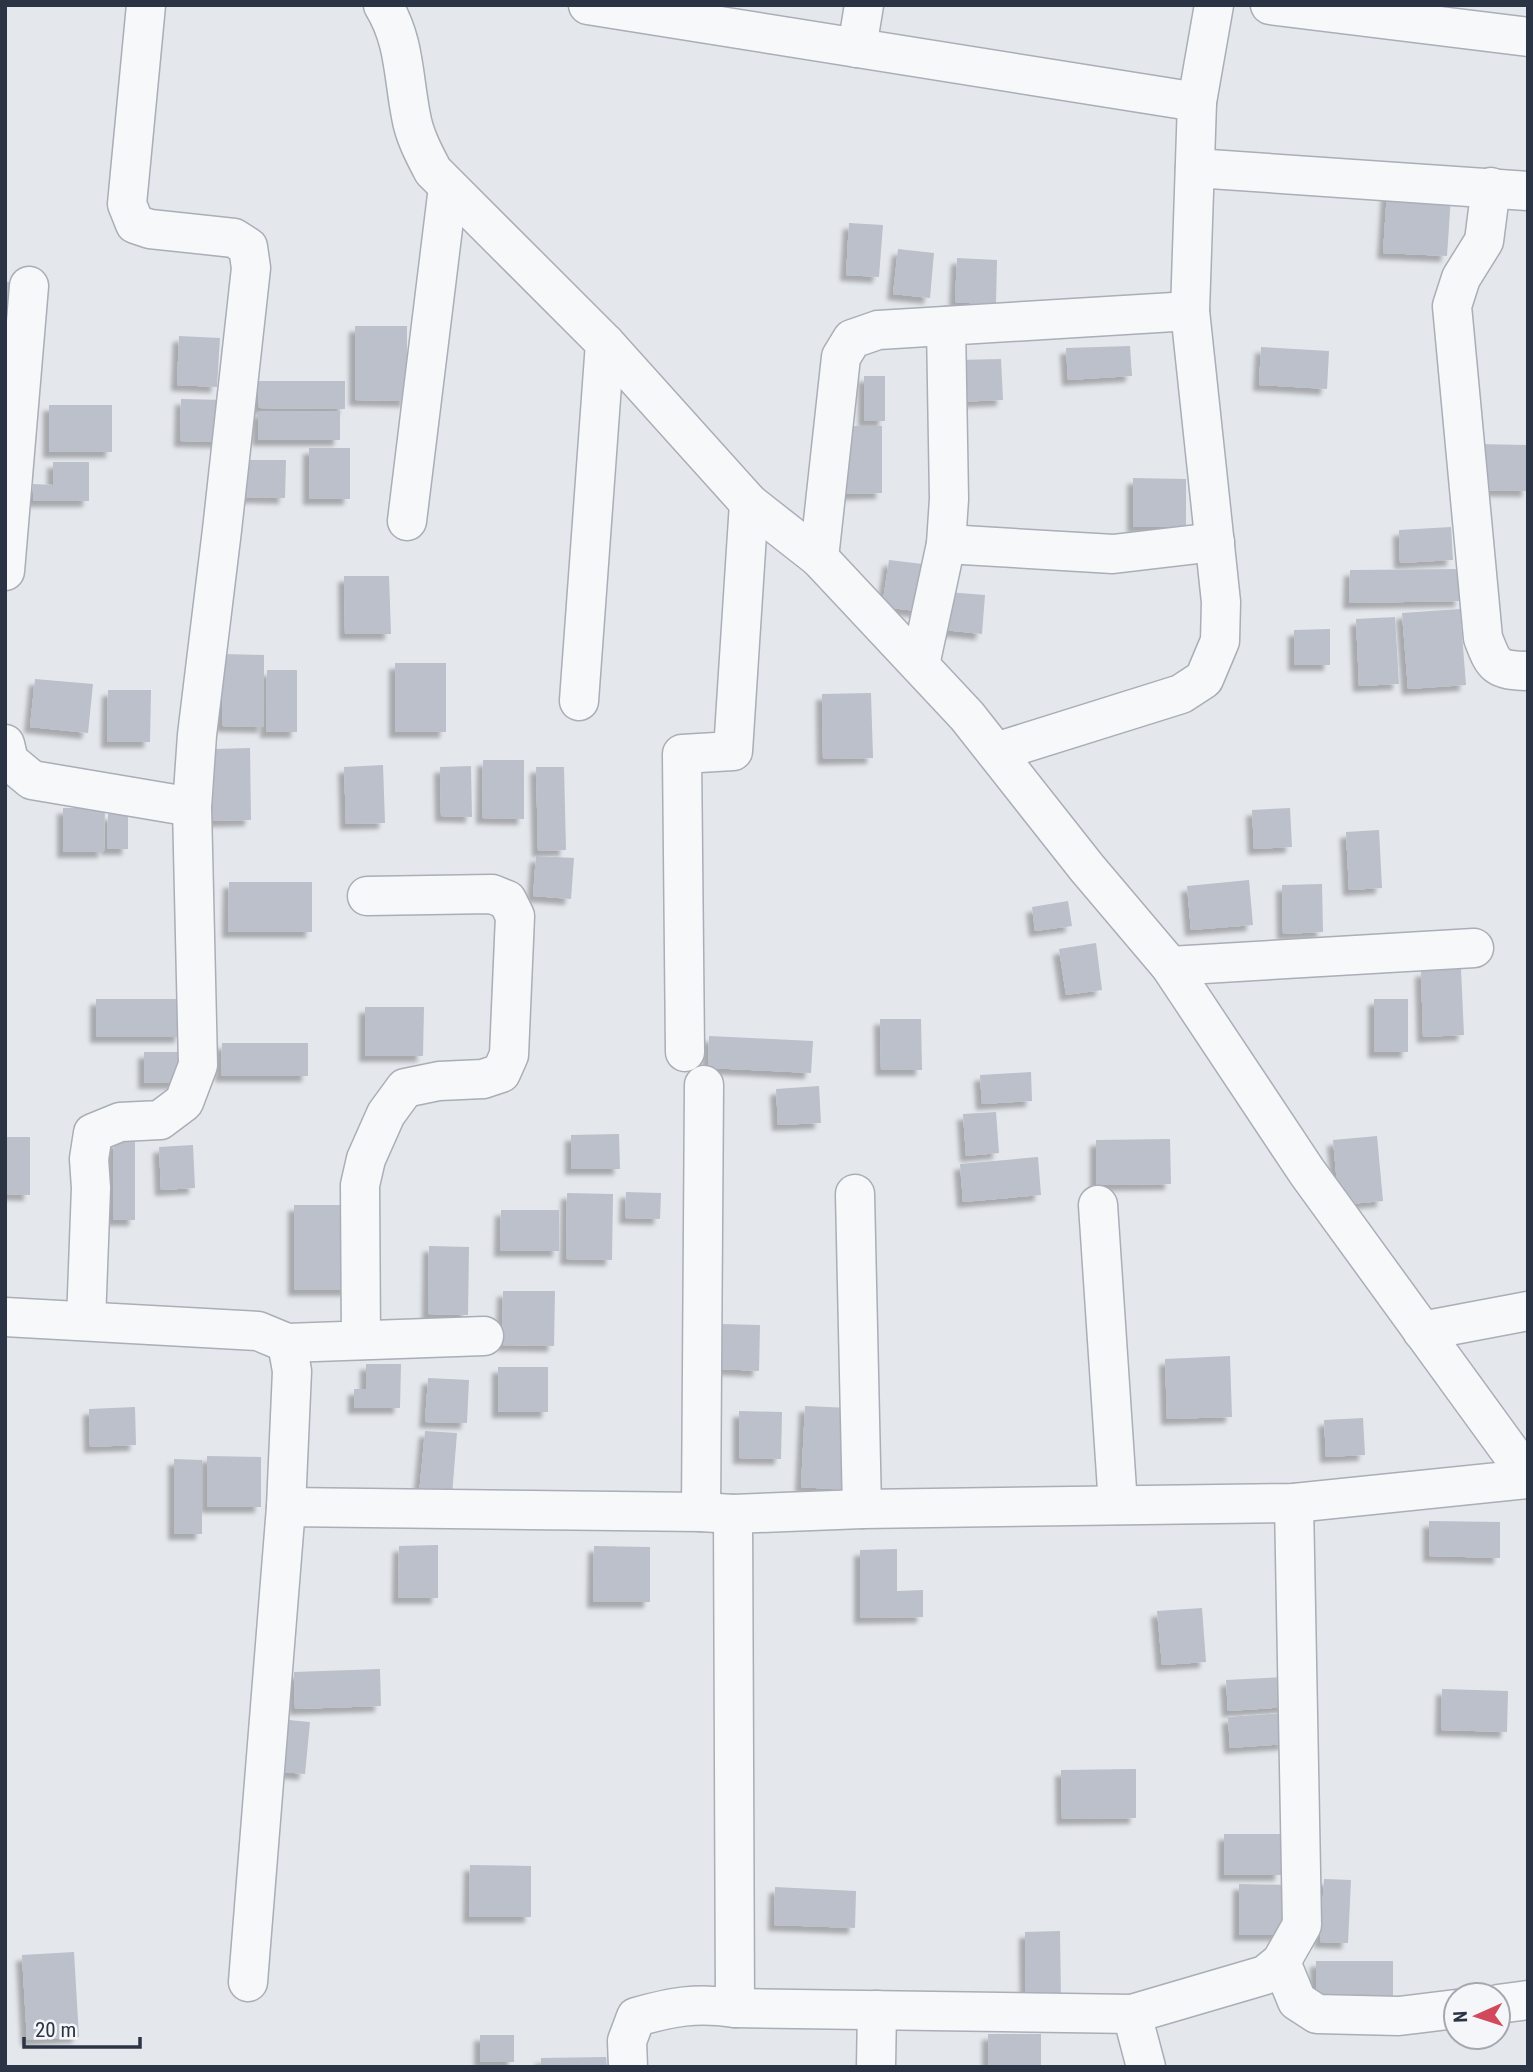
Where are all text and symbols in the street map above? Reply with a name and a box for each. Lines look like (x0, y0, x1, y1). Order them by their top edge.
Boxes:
north arrow (1442, 1981, 1512, 2051)
scale bar (24, 2006, 140, 2050)
text: N (1449, 2010, 1472, 2023)
text: 20 m (35, 2018, 76, 2042)

